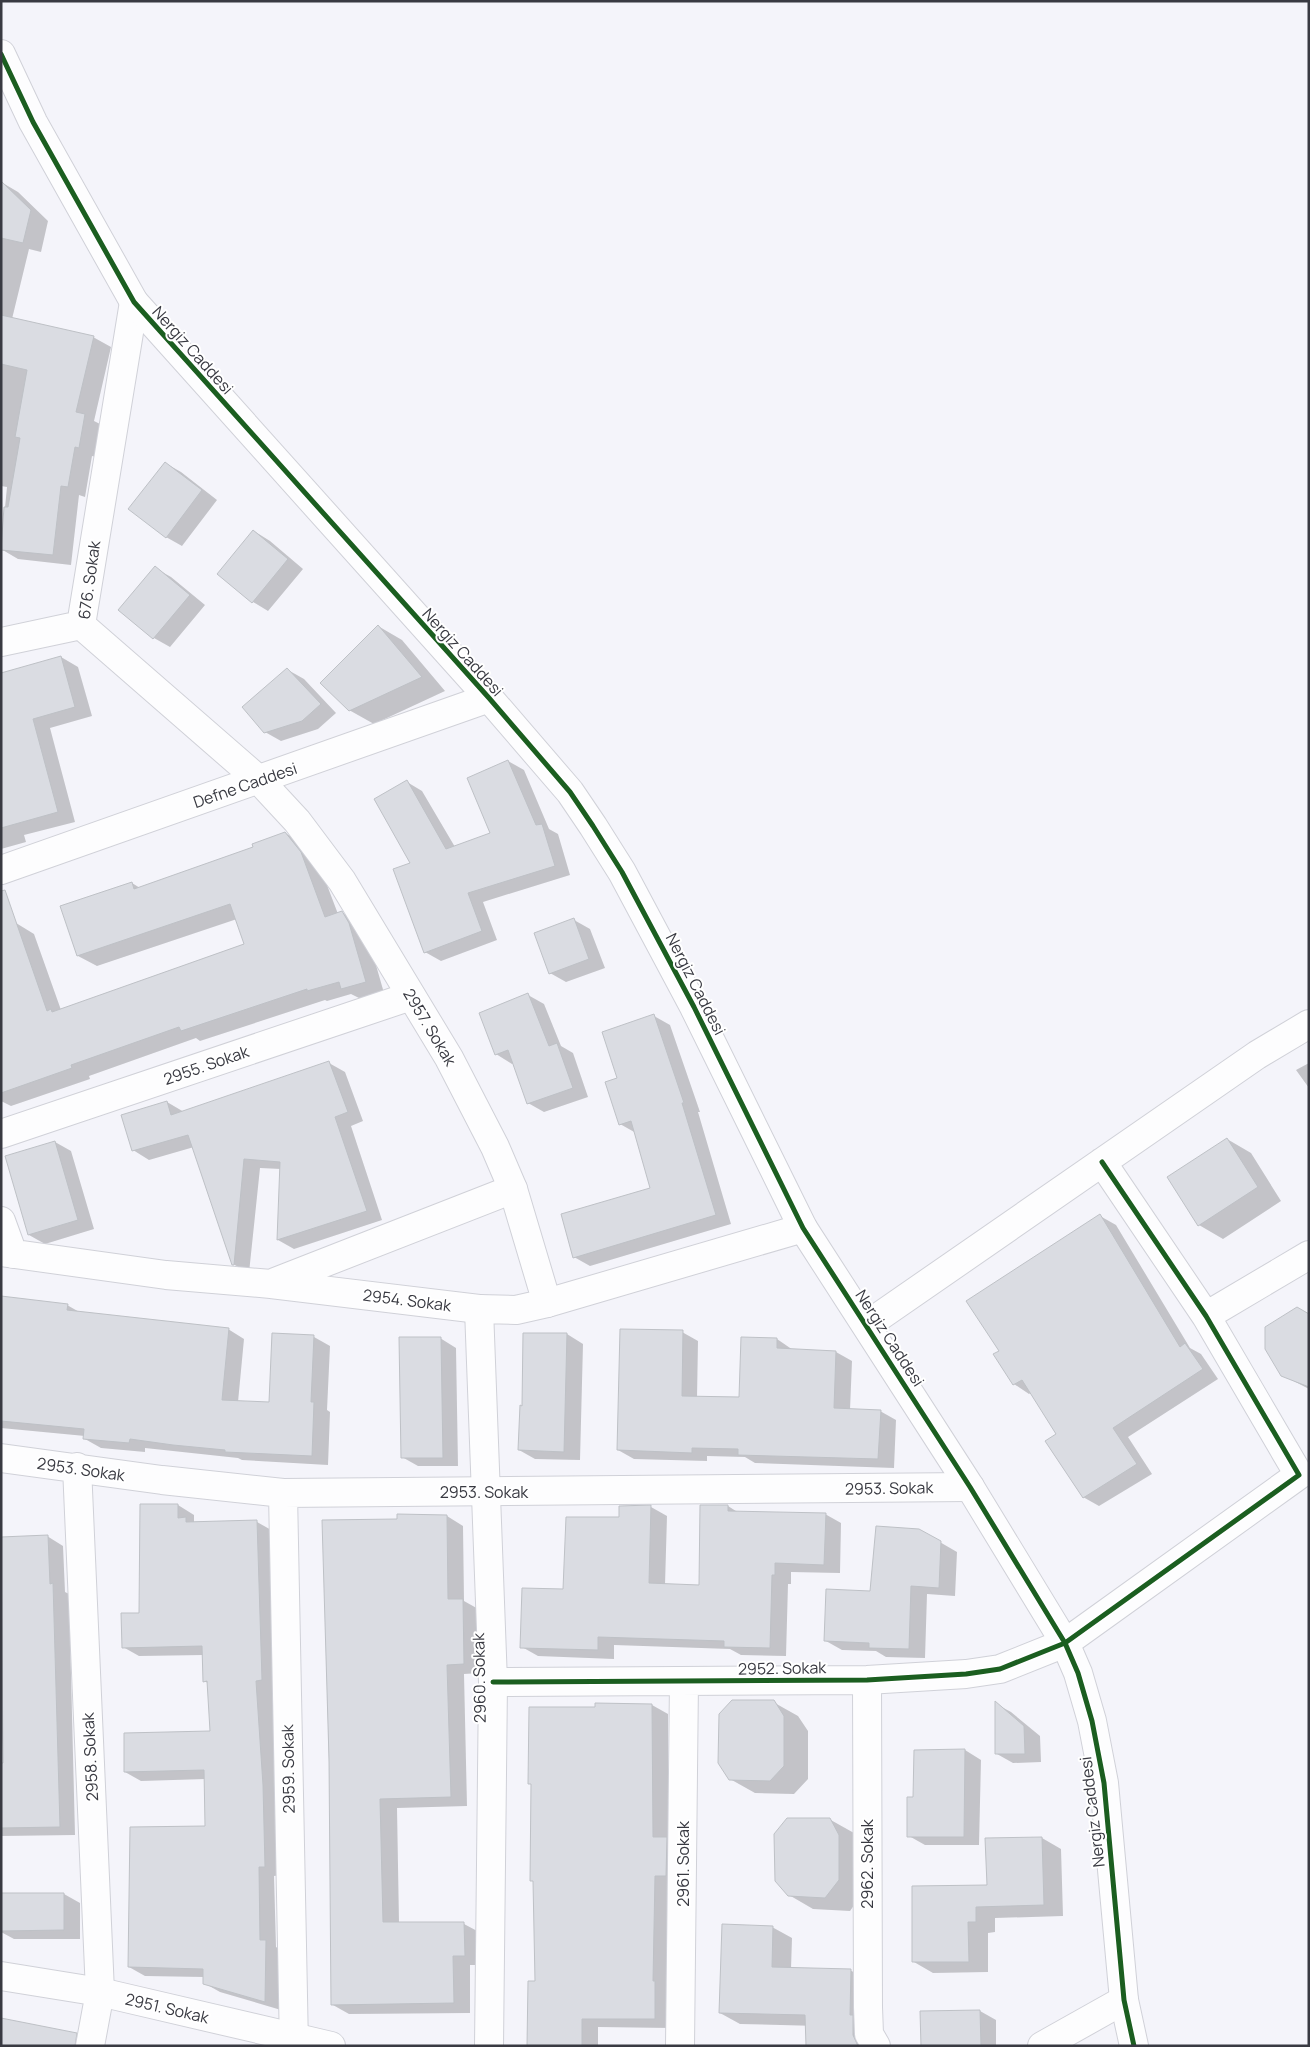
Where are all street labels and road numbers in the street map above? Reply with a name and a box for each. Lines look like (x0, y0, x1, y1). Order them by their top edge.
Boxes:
street label: Nergiz Caddesi (148, 301, 238, 399)
street label: 676. Sokak (73, 538, 106, 621)
street label: Nergiz Caddesi (418, 603, 508, 701)
street label: Defne Caddesi (190, 757, 300, 813)
street label: Nergiz Caddesi (661, 929, 731, 1039)
street label: 2957. Sokak (398, 984, 462, 1071)
street label: 2955. Sokak (160, 1040, 253, 1090)
street label: 2954. Sokak (362, 1284, 453, 1316)
street label: Nergiz Caddesi (850, 1285, 930, 1391)
street label: 2953. Sokak (36, 1452, 127, 1486)
street label: 2953. Sokak (845, 1476, 934, 1500)
street label: 2953. Sokak (440, 1481, 529, 1503)
street label: 2960. Sokak (467, 1632, 491, 1723)
street label: 2952. Sokak (738, 1656, 827, 1680)
street label: 2958. Sokak (77, 1711, 103, 1802)
street label: 2959. Sokak (276, 1723, 300, 1814)
street label: Nergiz Caddesi (1074, 1755, 1110, 1869)
street label: 2962. Sokak (856, 1818, 878, 1909)
street label: 2961. Sokak (672, 1820, 694, 1907)
street label: 2951. Sokak (123, 1988, 212, 2029)

